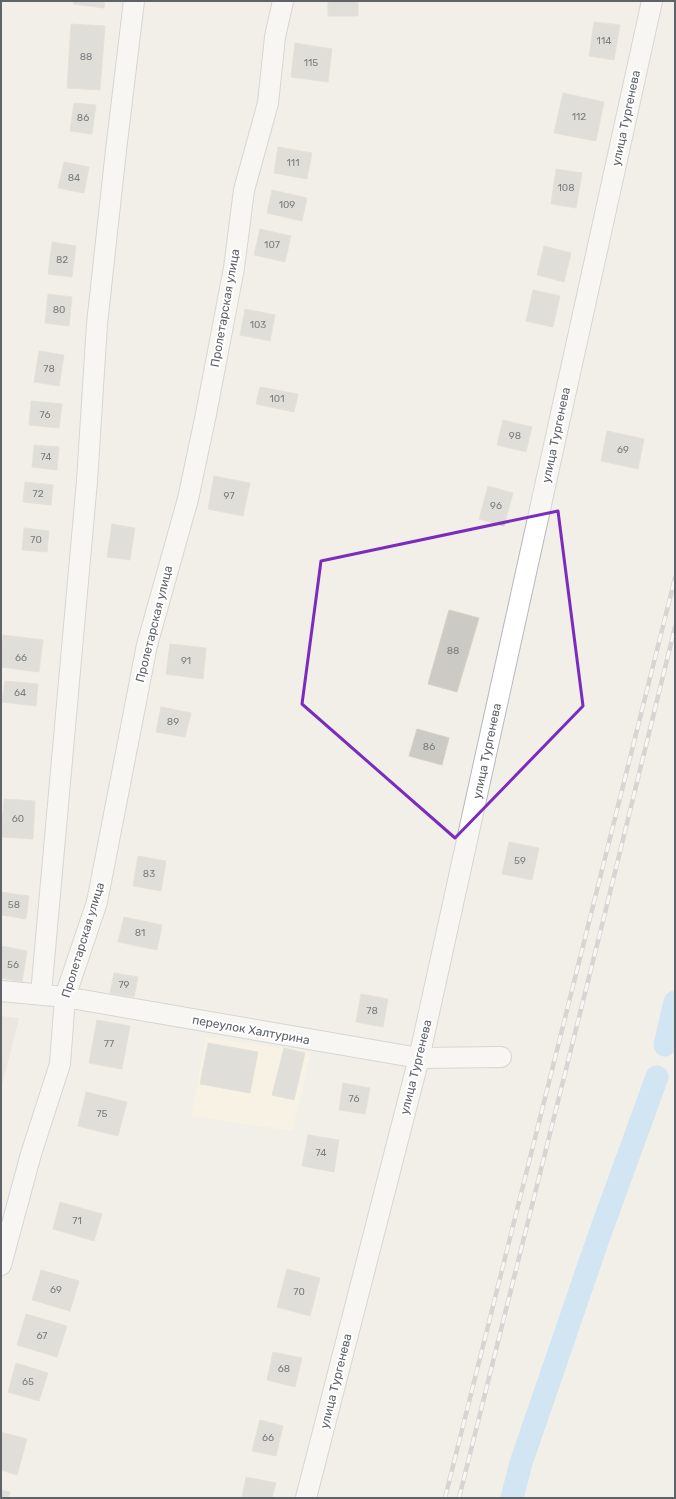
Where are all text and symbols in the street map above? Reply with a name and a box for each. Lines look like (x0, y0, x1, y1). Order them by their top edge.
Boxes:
house number: 114 (597, 35, 611, 47)
house number: 88 (80, 51, 92, 63)
house number: 115 (304, 57, 318, 69)
street label: улица Тургенева (609, 69, 643, 167)
house number: 112 (572, 111, 586, 123)
house number: 86 (77, 112, 89, 124)
house number: 111 (287, 157, 299, 169)
house number: 84 (68, 172, 80, 184)
house number: 108 (558, 182, 575, 194)
house number: 109 (279, 199, 295, 211)
house number: 107 (264, 239, 280, 251)
street label: Пролетарская улица (208, 248, 242, 368)
house number: 82 (56, 254, 68, 266)
house number: 80 (53, 304, 65, 316)
house number: 103 (250, 319, 266, 331)
house number: 78 (43, 363, 55, 375)
street label: улица Тургенева (539, 386, 573, 484)
house number: 101 (270, 393, 284, 405)
house number: 76 (40, 409, 50, 421)
house number: 98 (509, 430, 521, 442)
house number: 69 (617, 444, 629, 456)
house number: 74 (41, 451, 52, 463)
house number: 72 (33, 488, 44, 500)
house number: 97 (223, 490, 235, 502)
house number: 96 (490, 500, 502, 512)
house number: 70 (30, 534, 42, 546)
street label: Пролетарская улица (133, 564, 175, 684)
house number: 88 (447, 645, 459, 657)
house number: 66 (15, 652, 27, 664)
house number: 91 (181, 655, 191, 667)
house number: 64 (14, 687, 26, 699)
street label: улица Тургенева (470, 702, 504, 800)
house number: 89 (167, 716, 179, 728)
house number: 86 (423, 741, 435, 753)
house number: 60 (12, 813, 24, 825)
house number: 59 (514, 855, 526, 867)
house number: 83 (143, 868, 155, 880)
street label: Пролетарская улица (59, 881, 107, 999)
house number: 58 (8, 899, 20, 911)
house number: 81 (135, 927, 145, 939)
house number: 56 (7, 959, 19, 971)
house number: 79 (118, 979, 130, 991)
house number: 78 (366, 1005, 378, 1017)
street label: переулок Халтурина (191, 1013, 311, 1047)
street label: улица Тургенева (397, 1018, 435, 1116)
house number: 77 (104, 1038, 114, 1050)
house number: 76 (349, 1093, 359, 1105)
house number: 75 (96, 1108, 108, 1120)
house number: 74 (316, 1147, 327, 1159)
house number: 71 (72, 1215, 82, 1227)
house number: 69 (50, 1284, 62, 1296)
house number: 70 (293, 1286, 305, 1298)
house number: 67 (37, 1330, 47, 1342)
street label: улица Тургенева (317, 1332, 355, 1430)
house number: 68 (278, 1363, 290, 1375)
house number: 65 (22, 1376, 34, 1388)
house number: 66 (262, 1432, 274, 1444)

